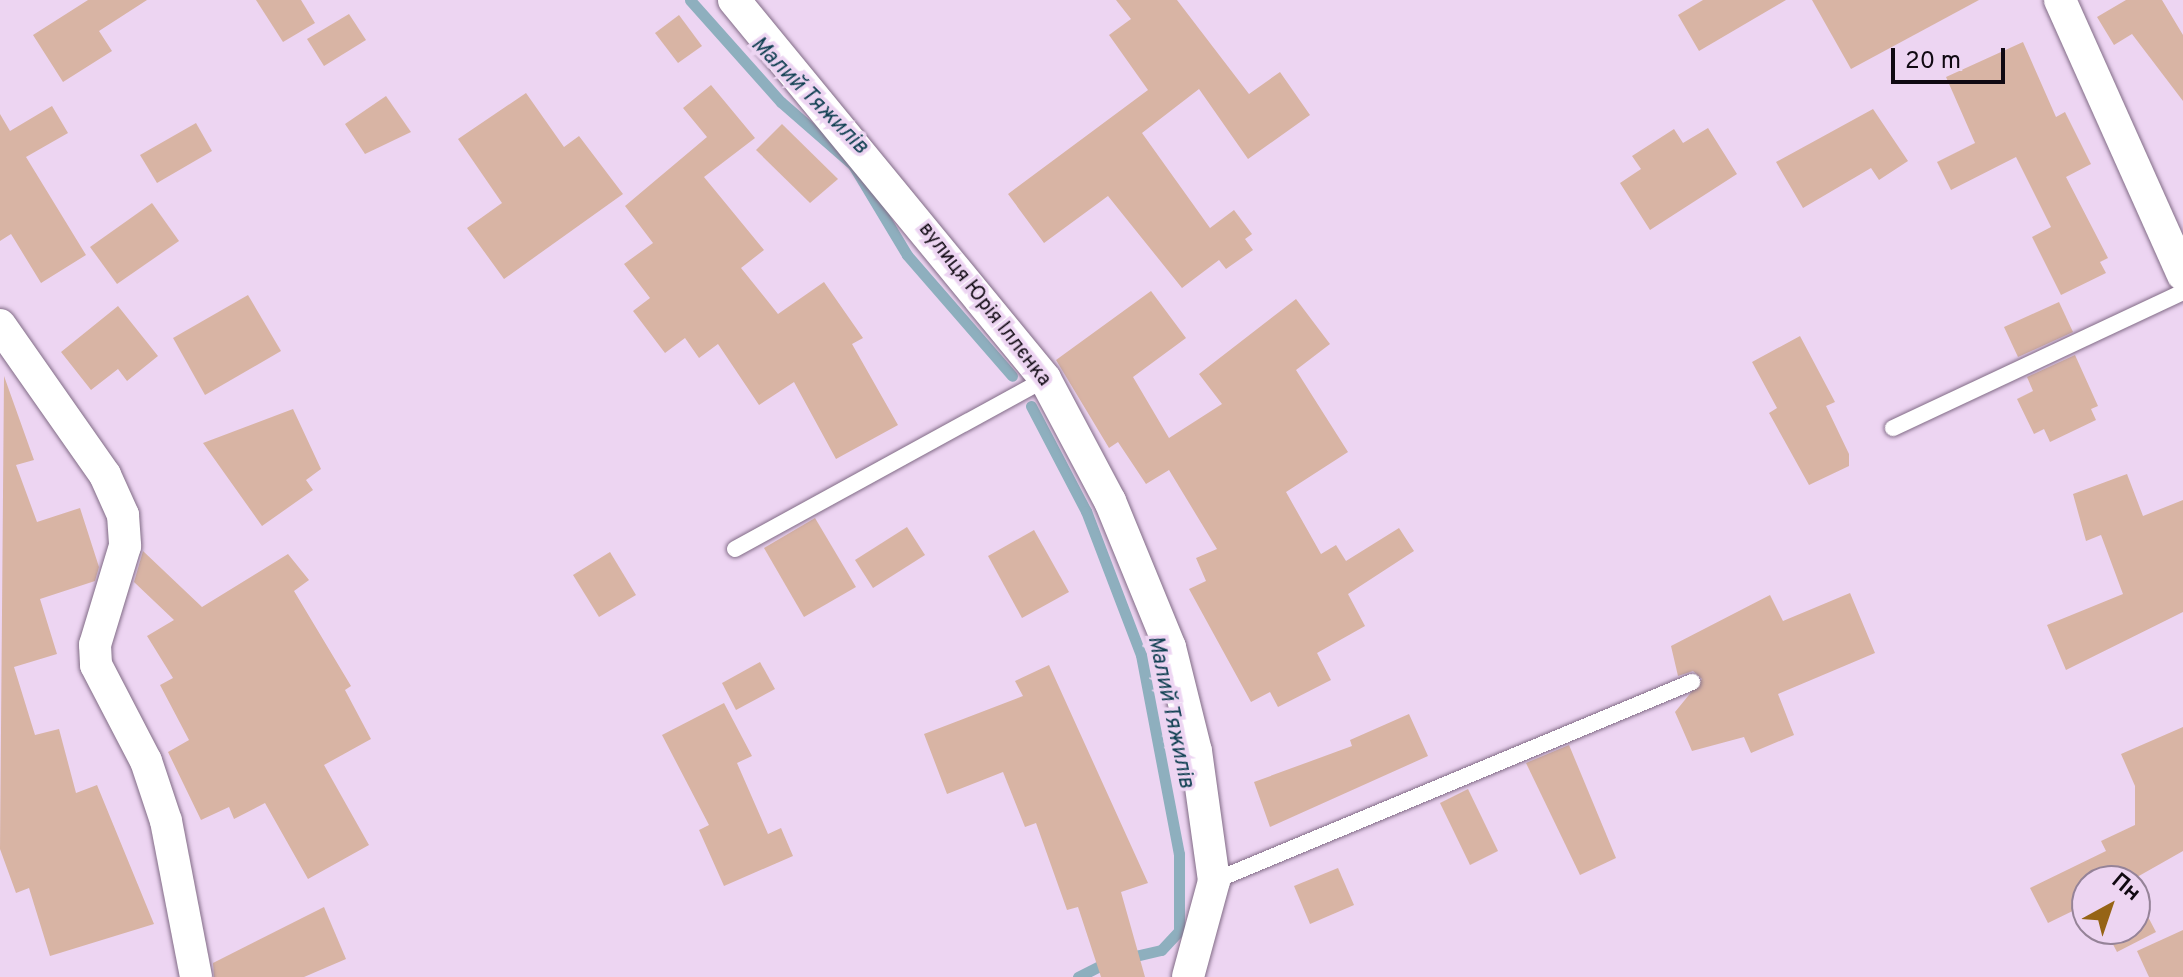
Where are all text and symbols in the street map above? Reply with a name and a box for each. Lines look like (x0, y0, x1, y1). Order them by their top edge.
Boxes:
water label: Малий Тяжилів (745, 32, 873, 160)
scale bar (1895, 32, 2009, 82)
text: 20 m (1905, 47, 1961, 77)
street label: вулиця Юрія Іллєнка (913, 218, 1055, 392)
water label: Малий Тяжилів (1141, 633, 1199, 791)
north arrow (2071, 865, 2151, 945)
text: Пн (2105, 868, 2146, 908)

